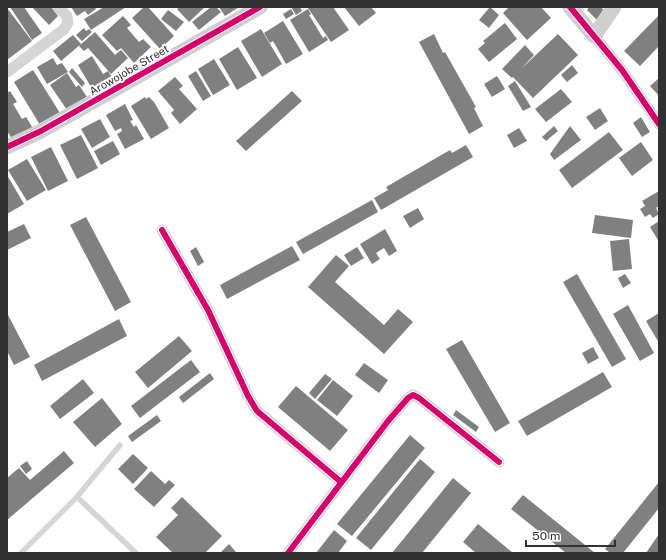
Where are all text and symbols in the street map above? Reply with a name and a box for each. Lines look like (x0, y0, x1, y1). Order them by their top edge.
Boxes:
street label: Arowojobe Street (87, 42, 171, 98)
scale bar (526, 522, 615, 548)
text: 50 m (532, 529, 560, 543)

